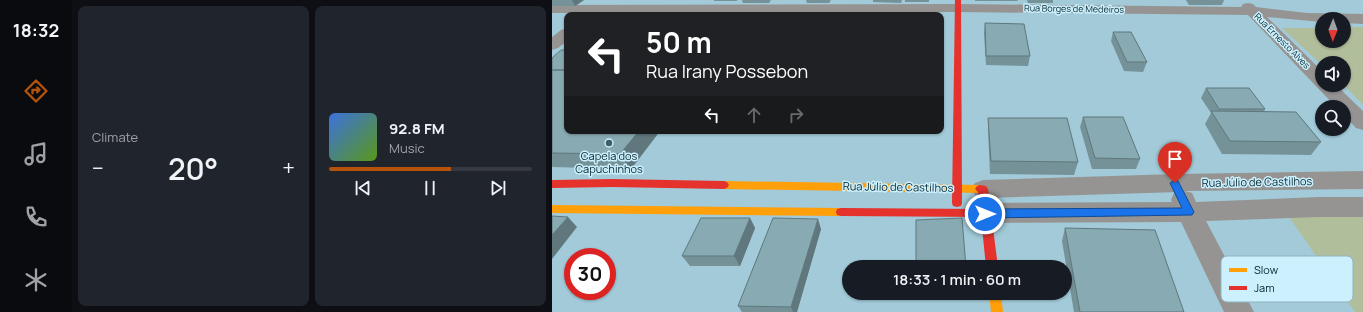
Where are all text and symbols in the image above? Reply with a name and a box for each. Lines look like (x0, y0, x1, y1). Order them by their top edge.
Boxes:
street label: Rua Borges de Medeiros (1024, 1, 1124, 16)
street label: Rua Ernesto Alves (1252, 10, 1313, 72)
north arrow (1315, 12, 1351, 48)
map controls (1315, 12, 1351, 136)
text: 18:32 (13, 18, 59, 42)
text: 50 m (646, 23, 712, 61)
icon: left (580, 28, 632, 80)
button: sound (1315, 56, 1351, 92)
text: Rua Irany Possebon (646, 59, 808, 83)
icon: directions (22, 77, 50, 105)
button: search (1315, 100, 1351, 136)
icon: left (701, 104, 723, 126)
icon: ahead (743, 104, 765, 126)
icon: right (785, 104, 807, 126)
text: 92.8 FM (389, 118, 445, 139)
text: Climate (92, 128, 138, 146)
marker: Capela dos Capuchinhos (604, 138, 614, 148)
text: Music (389, 139, 425, 157)
icon: music (22, 140, 50, 168)
pin (1158, 142, 1192, 183)
text: 20° (168, 148, 218, 189)
place label: Capela dos Capuchinhos (575, 148, 643, 176)
icon: arrive (1164, 148, 1186, 170)
text: − (92, 153, 104, 183)
text: + (282, 153, 295, 183)
street label: Rua Júlio de Castilhos (1202, 173, 1313, 190)
icon: previous (352, 177, 374, 199)
icon: pause (419, 177, 441, 199)
icon: next (487, 177, 509, 199)
street label: Rua Júlio de Castilhos (843, 178, 954, 195)
position arrow (964, 193, 1006, 235)
icon: phone (22, 203, 50, 231)
speed limit sign: 30 (564, 248, 616, 300)
legend (1221, 256, 1353, 302)
text: Slow (1254, 262, 1279, 277)
icon: climate (22, 266, 50, 294)
text: 18:33 · 1 min · 60 m (893, 269, 1021, 290)
text: Jam (1254, 280, 1275, 295)

